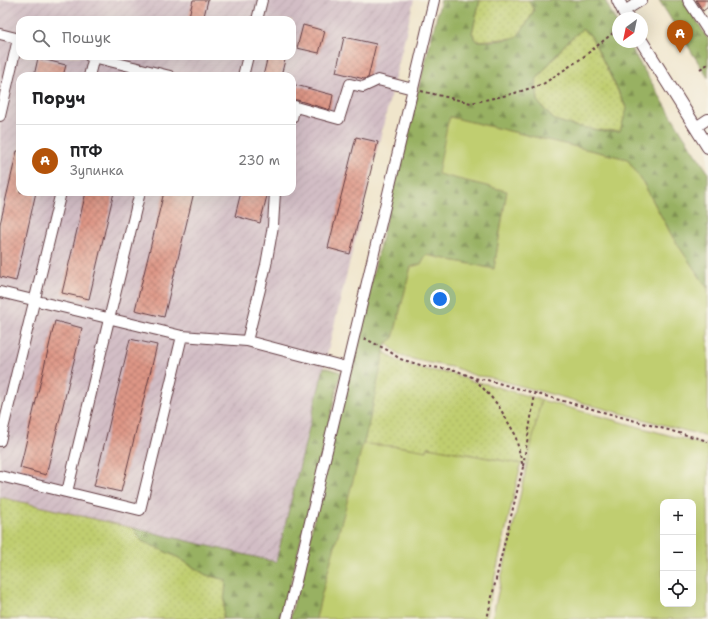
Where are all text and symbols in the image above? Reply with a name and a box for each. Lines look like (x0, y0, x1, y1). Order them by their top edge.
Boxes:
north arrow (612, 12, 648, 48)
search box (16, 16, 296, 60)
pin: A (667, 20, 693, 53)
icon: search (30, 27, 52, 49)
text: Пошук (62, 28, 111, 48)
text: Поруч (32, 87, 85, 109)
text: ПТФ (70, 142, 102, 162)
text: A (40, 152, 50, 169)
text: 230 m (238, 152, 280, 169)
text: Зупинка (70, 162, 124, 179)
your location (430, 289, 450, 309)
map controls (660, 499, 696, 607)
button: + (660, 499, 696, 535)
button: − (660, 535, 696, 571)
button: locate (660, 571, 696, 607)

